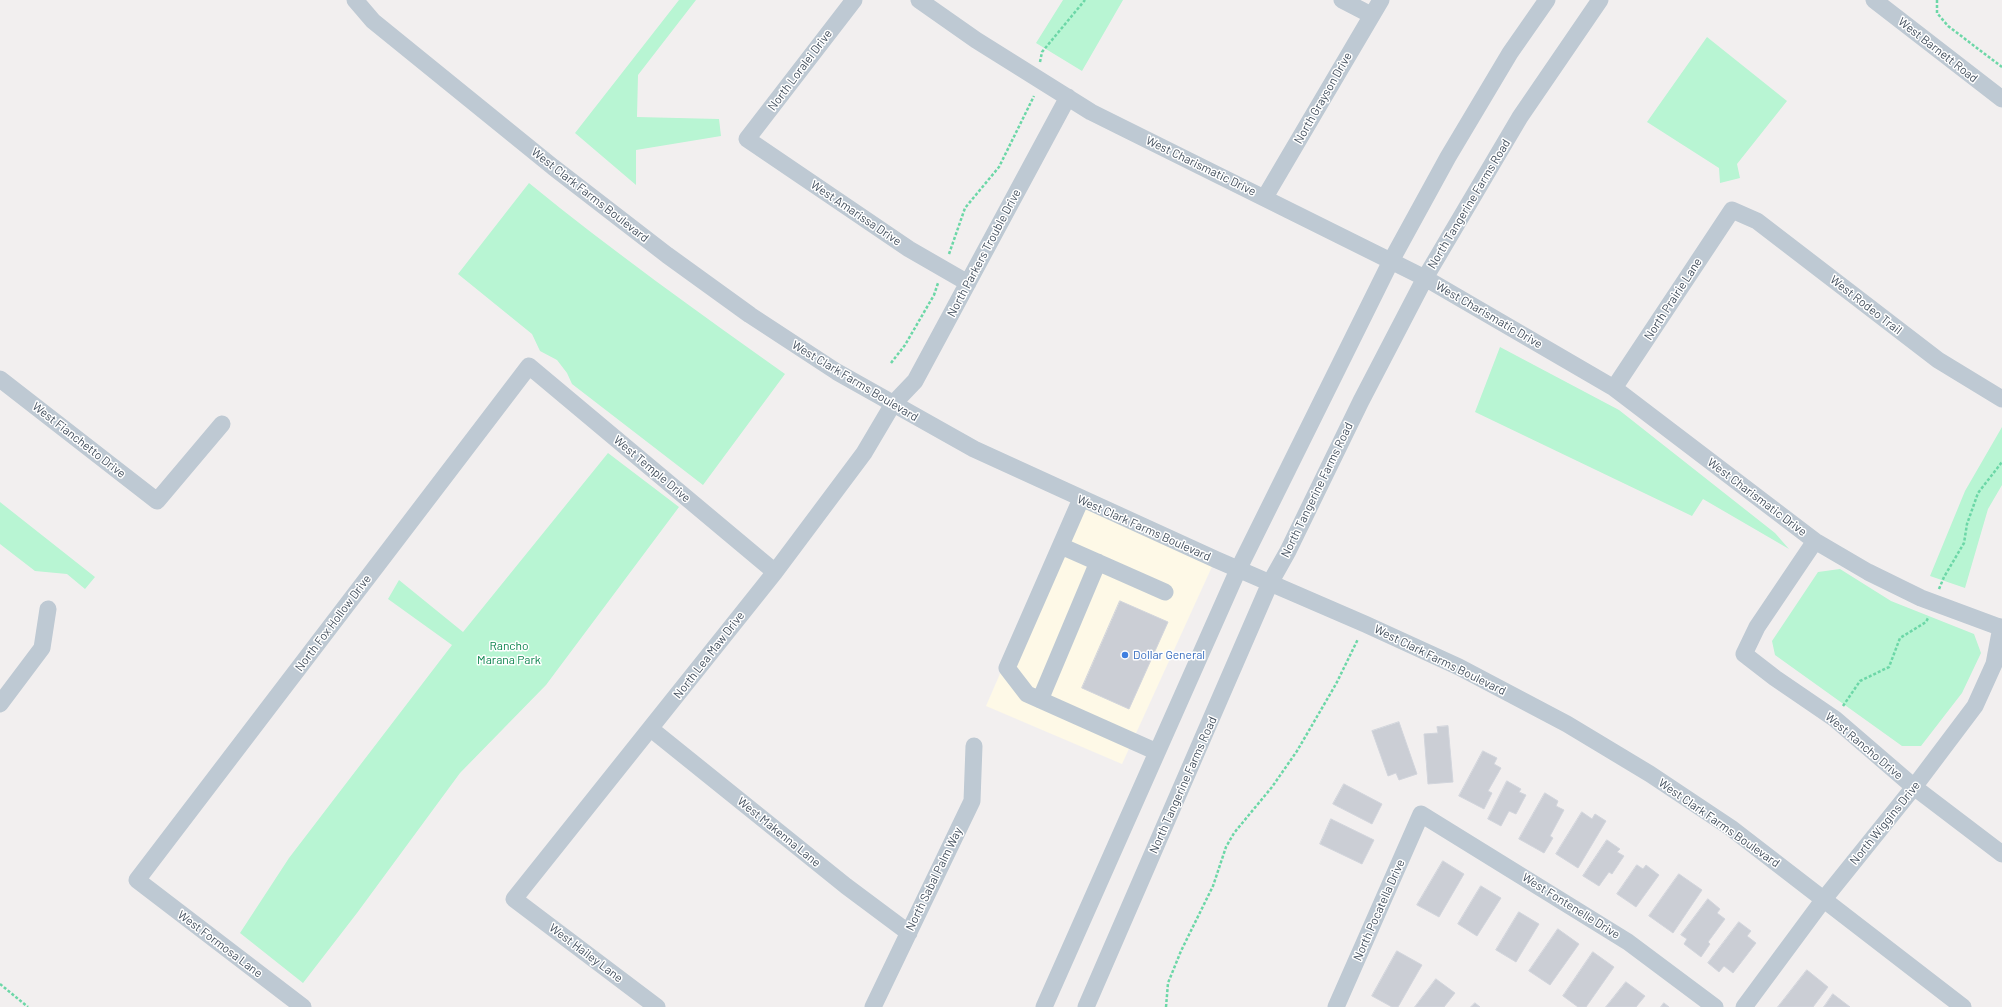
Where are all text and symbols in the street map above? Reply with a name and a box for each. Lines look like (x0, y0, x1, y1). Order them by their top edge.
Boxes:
street label: West Barnett Road (1895, 14, 1981, 86)
street label: North Loralei Drive (765, 27, 835, 113)
street label: North Grayson Drive (1291, 50, 1355, 146)
street label: West Charismatic Drive (1144, 133, 1258, 199)
street label: North Tangerine Farms Road (1425, 137, 1513, 271)
street label: West Clark Farms Boulevard (529, 145, 651, 245)
street label: West Amarissa Drive (808, 177, 904, 249)
street label: North Parkers Trouble Drive (944, 186, 1024, 320)
street label: North Prairie Lane (1641, 255, 1705, 343)
street label: West Rodeo Trail (1827, 273, 1905, 337)
street label: West Charismatic Drive (1433, 279, 1545, 351)
street label: West Clark Farms Boulevard (789, 338, 921, 424)
street label: West Fianchetto Drive (30, 399, 128, 481)
street label: North Tangerine Farms Road (1278, 420, 1356, 560)
street label: West Temple Drive (611, 433, 693, 505)
street label: West Charismatic Drive (1704, 455, 1810, 539)
street label: West Clark Farms Boulevard (1075, 492, 1213, 564)
street label: North Fox Hollow Drive (292, 572, 374, 674)
street label: North Lea Maw Drive (671, 609, 747, 701)
street label: West Clark Farms Boulevard (1372, 622, 1508, 698)
park label: Rancho Marana Park (477, 639, 541, 667)
place label: Dollar General (1133, 648, 1205, 662)
marker: Dollar General (1120, 650, 1130, 660)
street label: West Rancho Drive (1822, 709, 1906, 783)
street label: North Tangerine Farms Road (1146, 714, 1220, 856)
street label: West Clark Farms Boulevard (1656, 776, 1782, 870)
street label: North Wiggins Drive (1847, 778, 1923, 868)
street label: West Makenna Lane (735, 794, 823, 870)
street label: North Sabal Palm Way (903, 825, 965, 933)
street label: North Pocatella Drive (1350, 857, 1408, 963)
street label: West Fontenelle Drive (1519, 870, 1623, 942)
street label: West Formosa Lane (175, 907, 265, 981)
street label: West Hailey Lane (546, 921, 626, 985)

